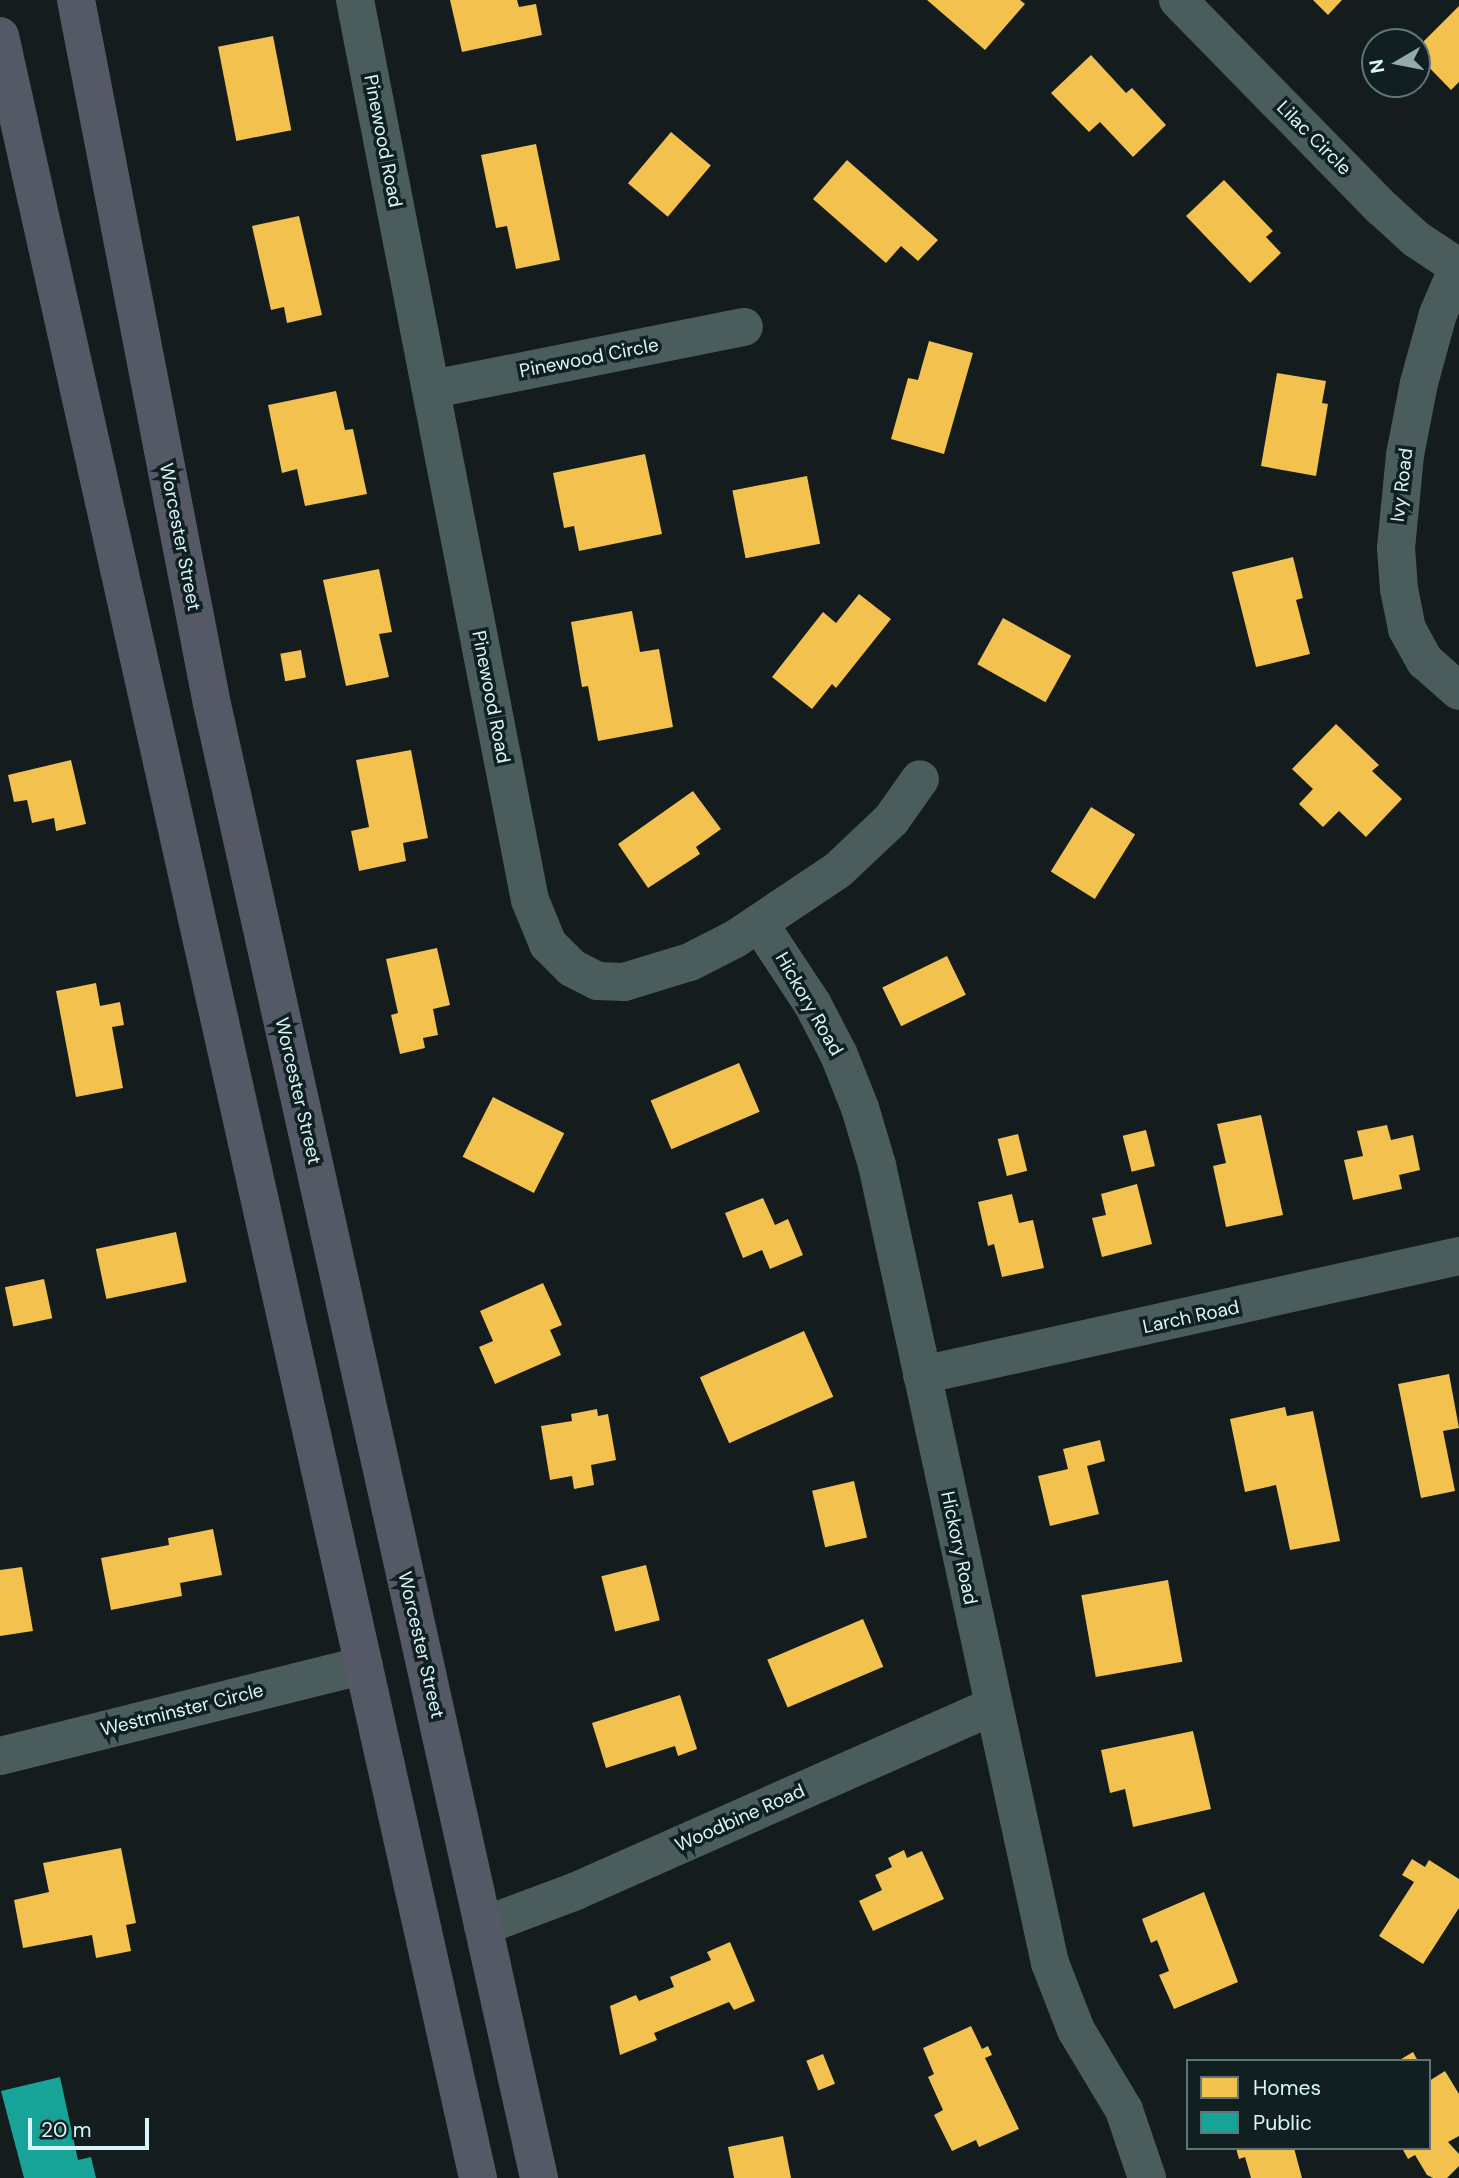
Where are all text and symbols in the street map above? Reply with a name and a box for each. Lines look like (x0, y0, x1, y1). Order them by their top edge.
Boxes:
north arrow (1361, 28, 1431, 98)
text: N (1363, 57, 1390, 75)
street label: Pinewood Road (359, 73, 407, 209)
street label: Lilac Circle (1272, 96, 1356, 180)
street label: Pinewood Circle (517, 333, 661, 383)
street label: Ivy Road (1386, 447, 1418, 523)
street label: Worcester Street (154, 461, 206, 613)
street label: Pinewood Road (467, 629, 515, 765)
street label: Hickory Road (770, 948, 848, 1060)
street label: Worcester Street (270, 1015, 326, 1167)
street label: Larch Road (1141, 1296, 1241, 1338)
street label: Hickory Road (936, 1489, 982, 1607)
street label: Worcester Street (393, 1569, 449, 1721)
street label: Westminster Circle (98, 1679, 266, 1741)
street label: Woodbine Road (672, 1779, 808, 1857)
legend (1186, 2059, 1431, 2150)
text: Homes (1253, 2074, 1321, 2102)
scale bar (32, 2104, 152, 2148)
text: Public (1253, 2109, 1312, 2137)
text: 20 m (41, 2116, 92, 2144)

